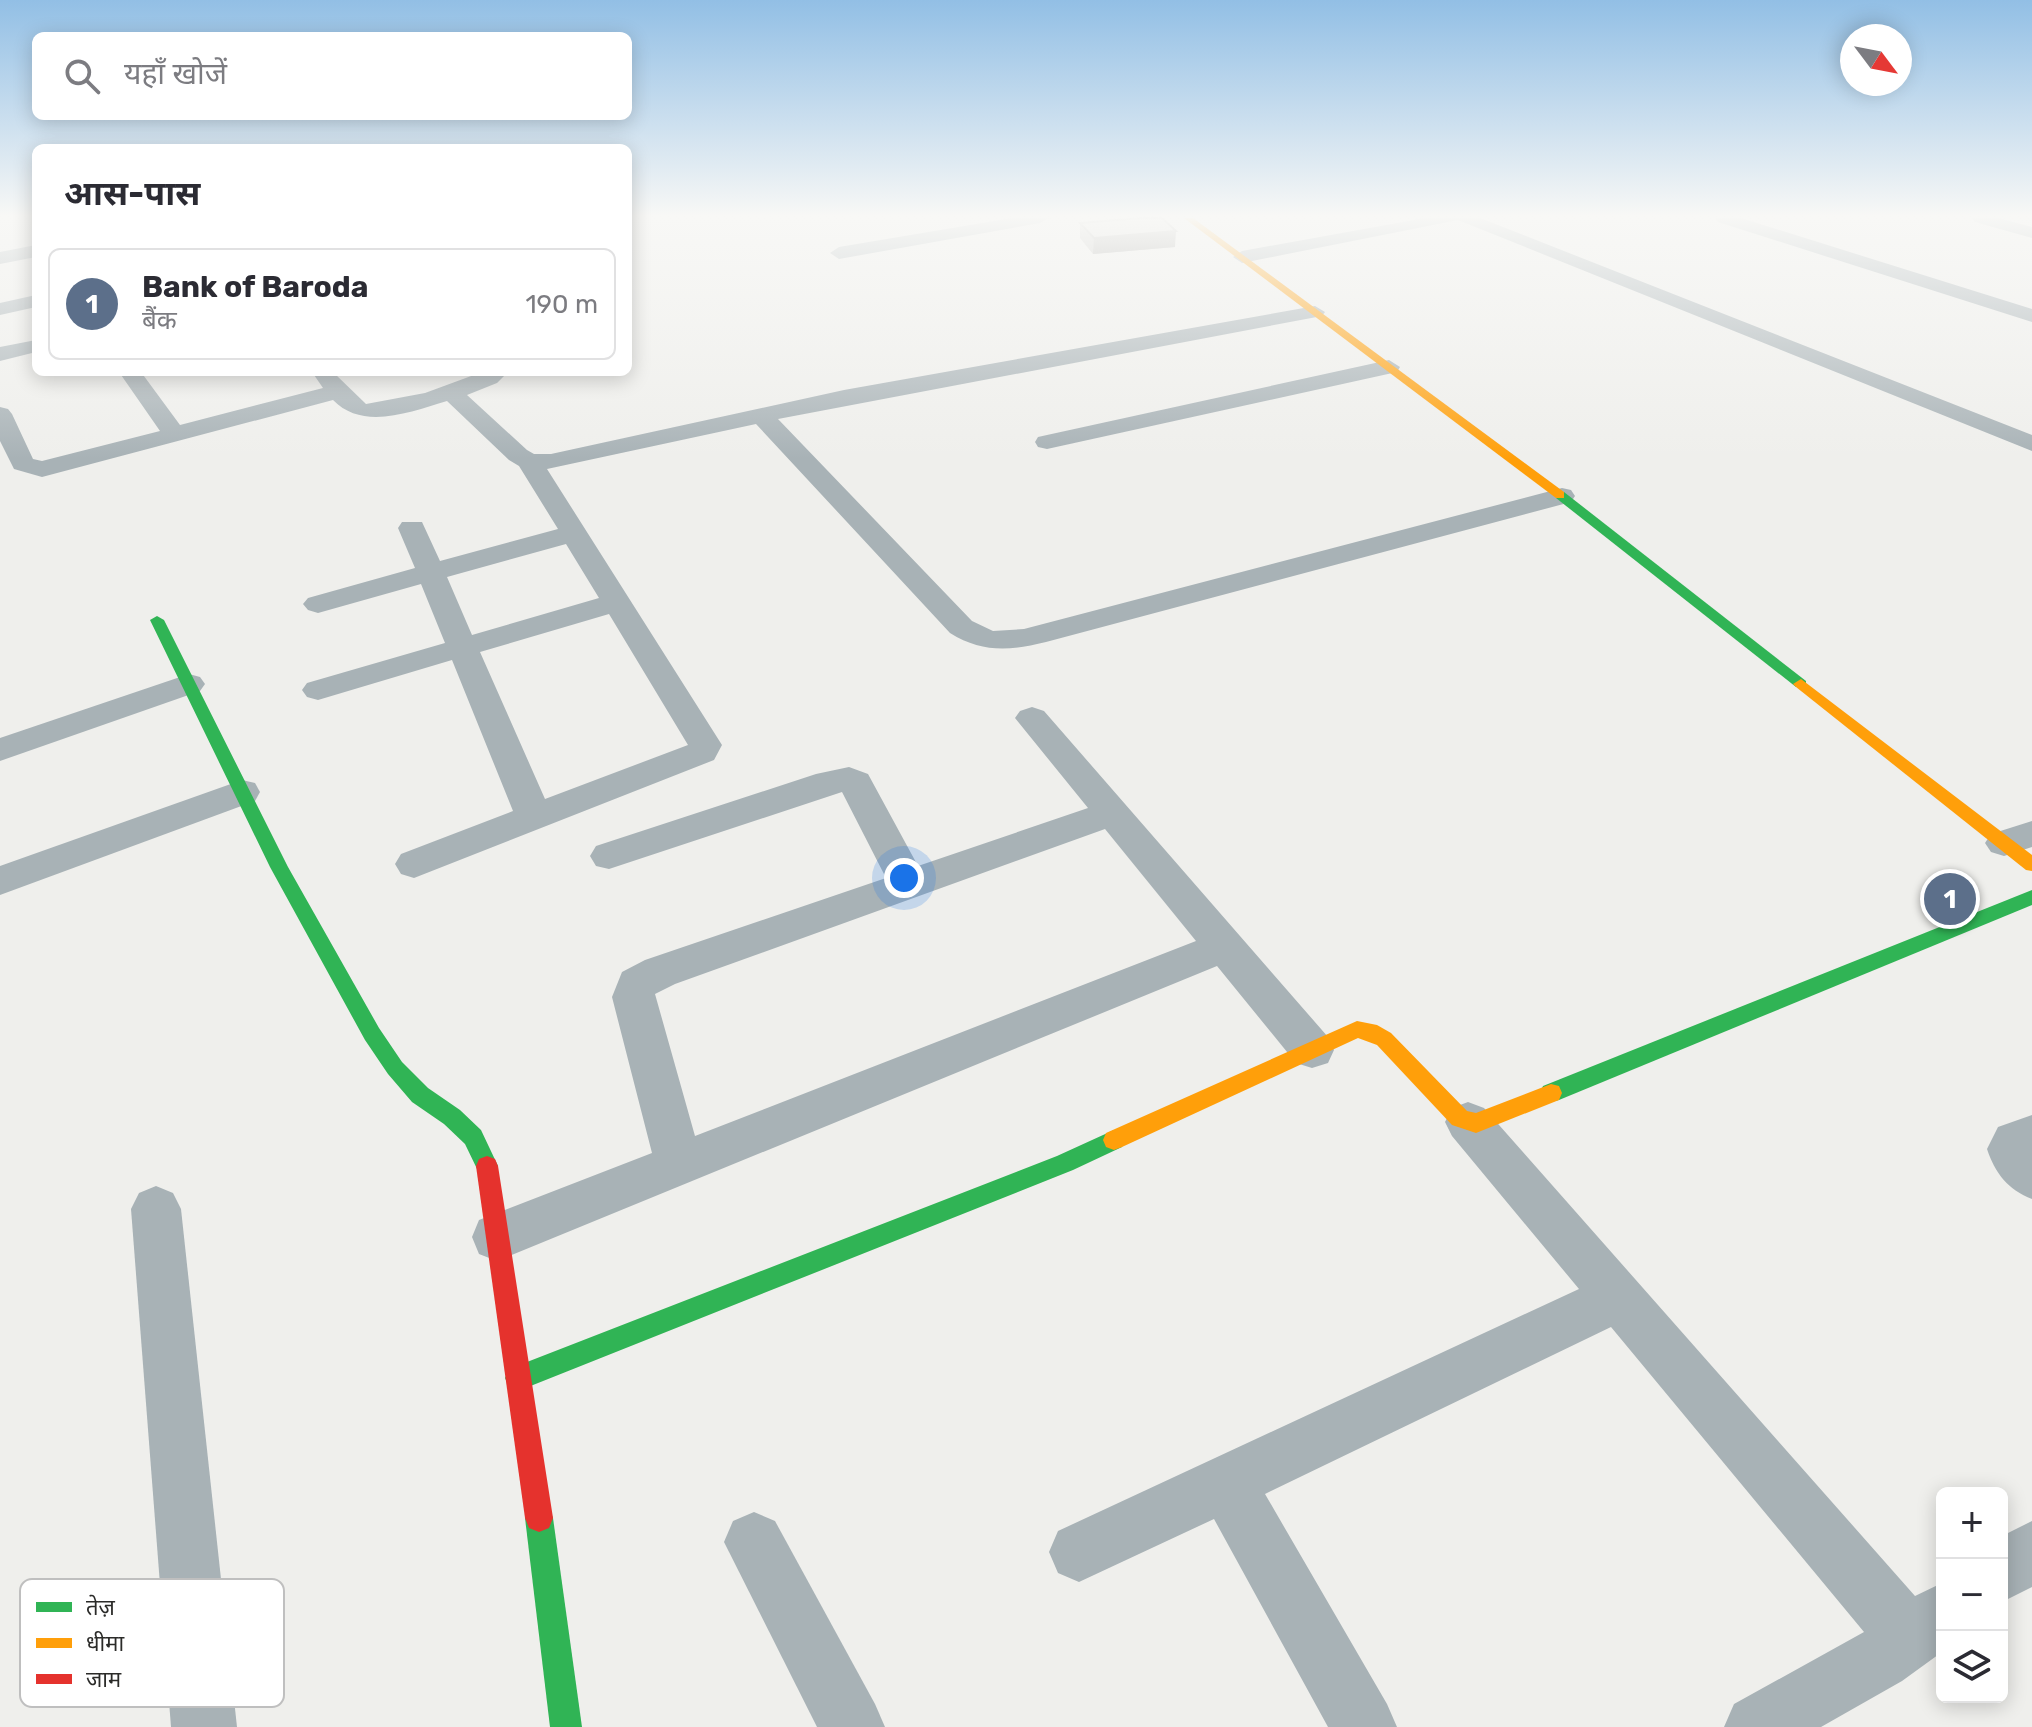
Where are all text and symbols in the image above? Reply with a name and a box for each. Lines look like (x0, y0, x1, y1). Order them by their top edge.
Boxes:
north arrow (1840, 24, 1912, 96)
search box (32, 32, 632, 120)
icon: search (60, 54, 104, 98)
text: यहाँ खोजें (124, 56, 227, 92)
text: आस-पास (64, 173, 200, 214)
text: Bank of Baroda (142, 269, 368, 305)
text: 1 (86, 289, 98, 320)
text: 190 m (525, 289, 598, 320)
text: बैंक (142, 305, 177, 336)
your location (884, 858, 924, 898)
pin: 1 (1924, 869, 1976, 929)
map controls (1936, 1487, 2008, 1703)
button: + (1936, 1487, 2008, 1559)
button: − (1936, 1559, 2008, 1631)
legend (20, 1579, 284, 1707)
text: तेज़ (86, 1594, 116, 1621)
text: धीमा (86, 1630, 124, 1657)
button: layers (1936, 1631, 2008, 1703)
text: जाम (86, 1666, 122, 1693)

